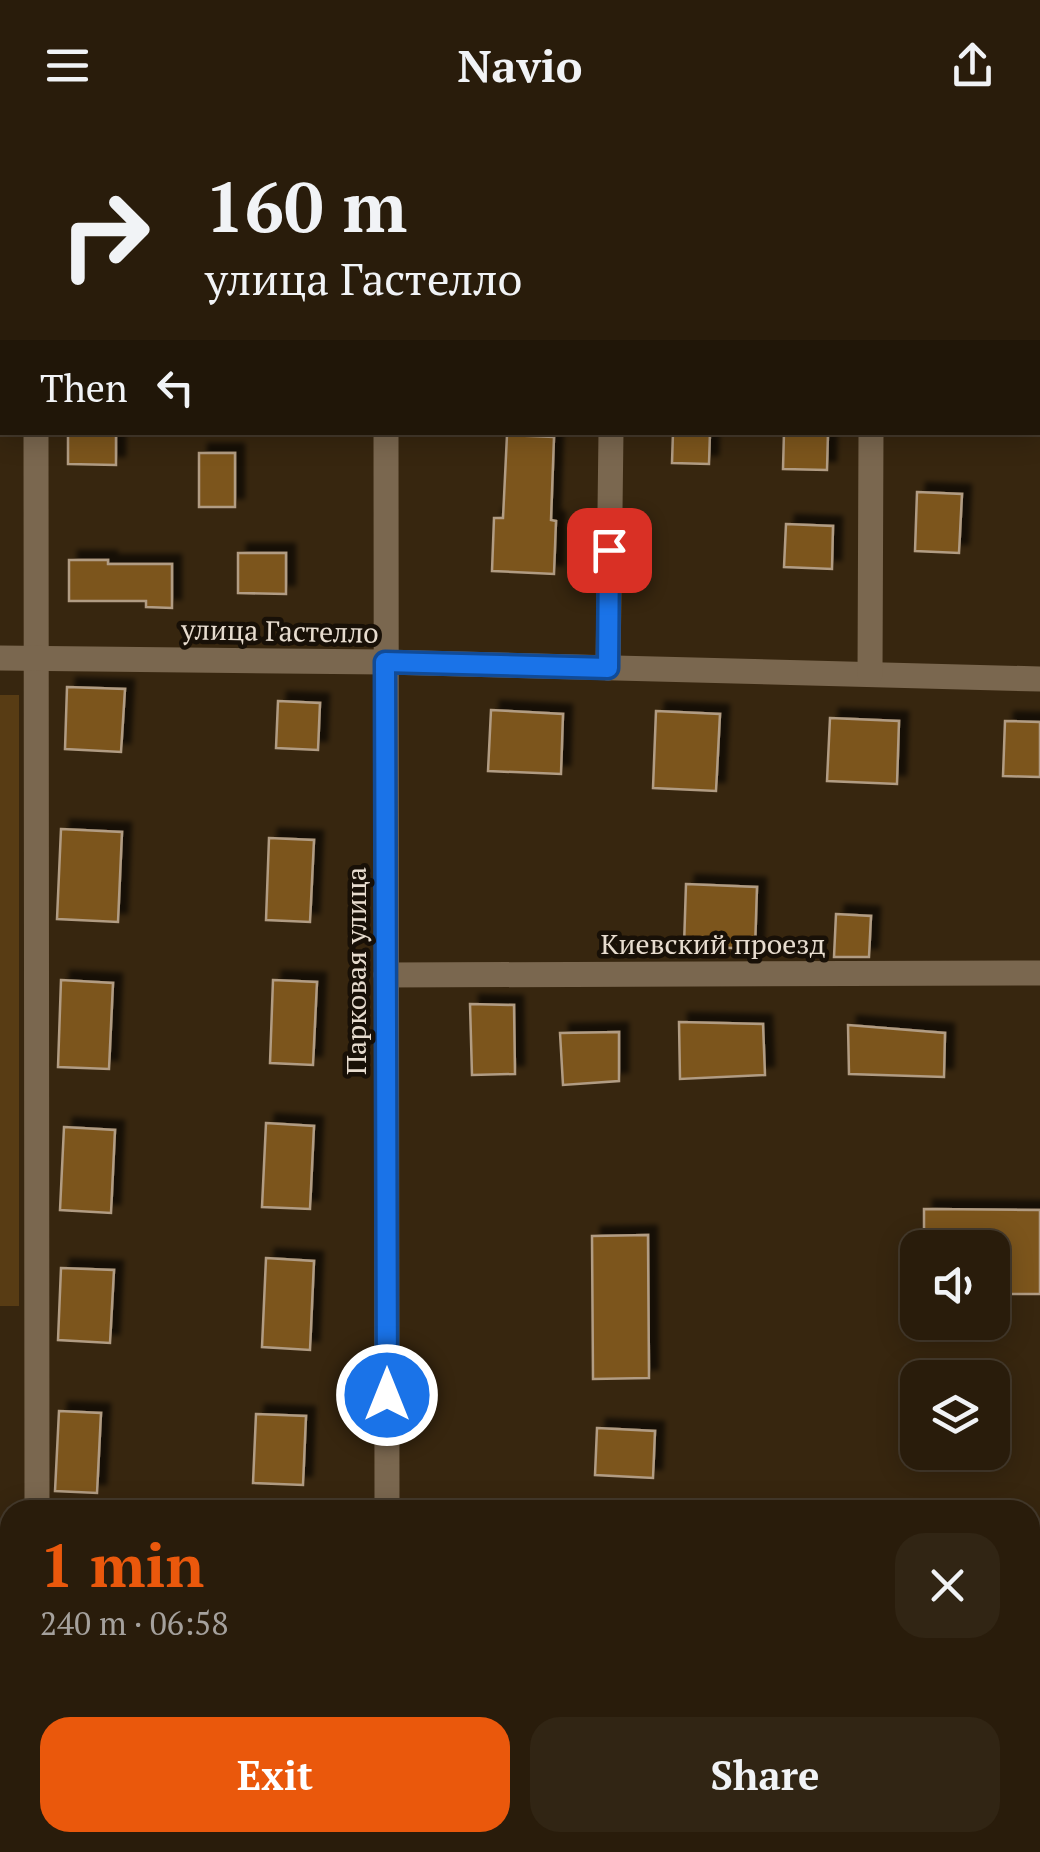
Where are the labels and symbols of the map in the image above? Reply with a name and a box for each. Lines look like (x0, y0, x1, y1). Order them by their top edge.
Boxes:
pin (567, 508, 652, 593)
street label: улица Гастелло (180, 610, 379, 651)
street label: Парковая улица (337, 867, 374, 1075)
street label: Киевский проезд (600, 925, 826, 962)
position arrow (335, 1343, 439, 1447)

